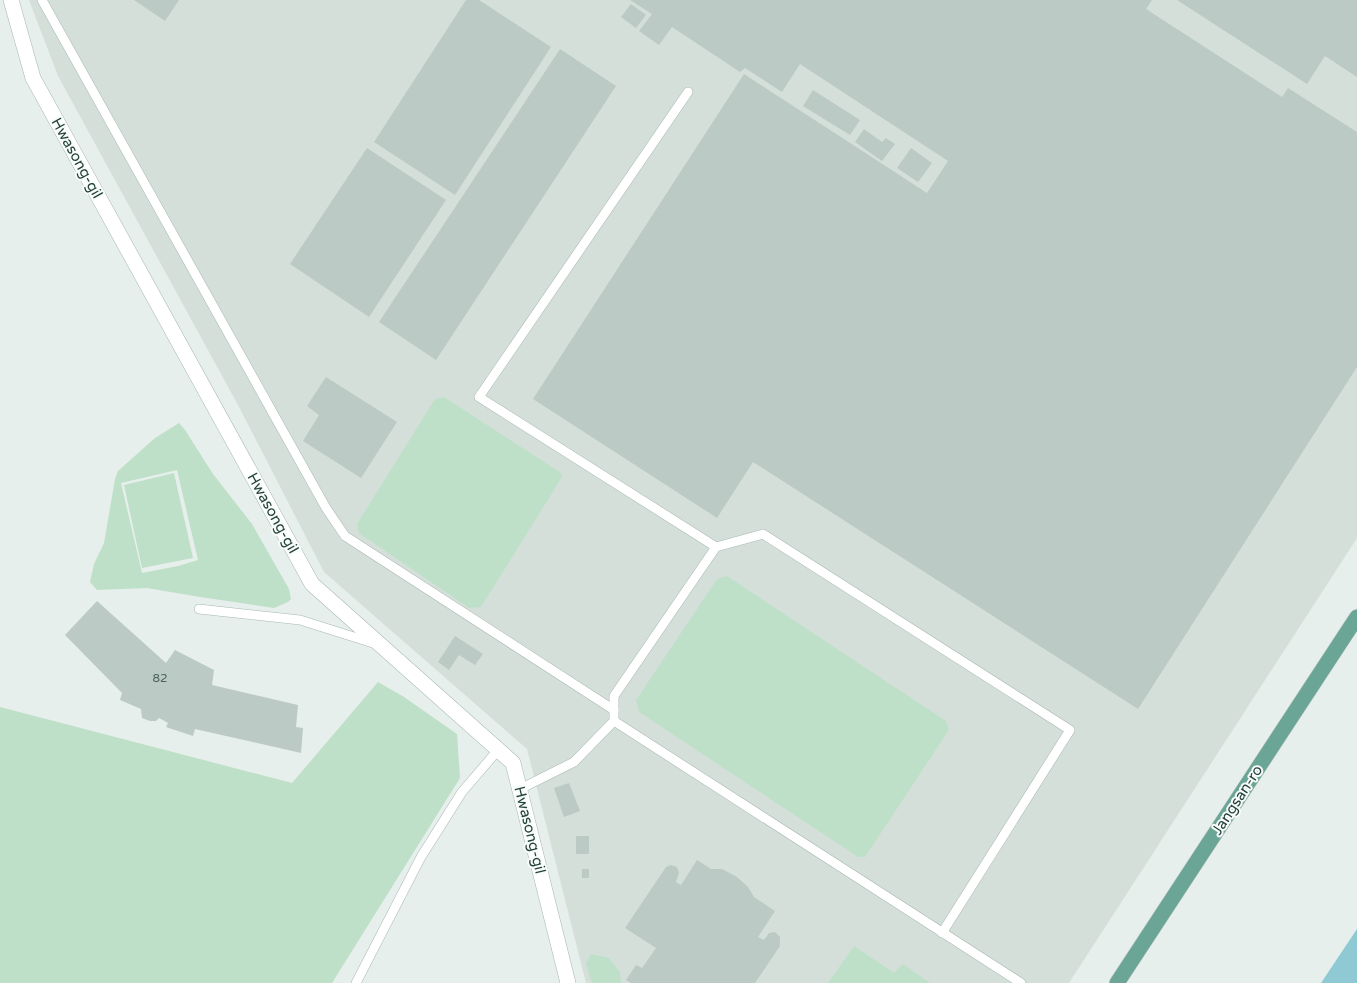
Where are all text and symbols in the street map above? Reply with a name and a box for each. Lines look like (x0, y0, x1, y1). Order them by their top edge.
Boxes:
street label: Hwasong-gil (47, 115, 107, 201)
street label: Hwasong-gil (243, 470, 303, 556)
house number: 82 (152, 671, 168, 685)
street label: Jangsan-ro (1208, 762, 1266, 838)
street label: Hwasong-gil (510, 784, 550, 876)

